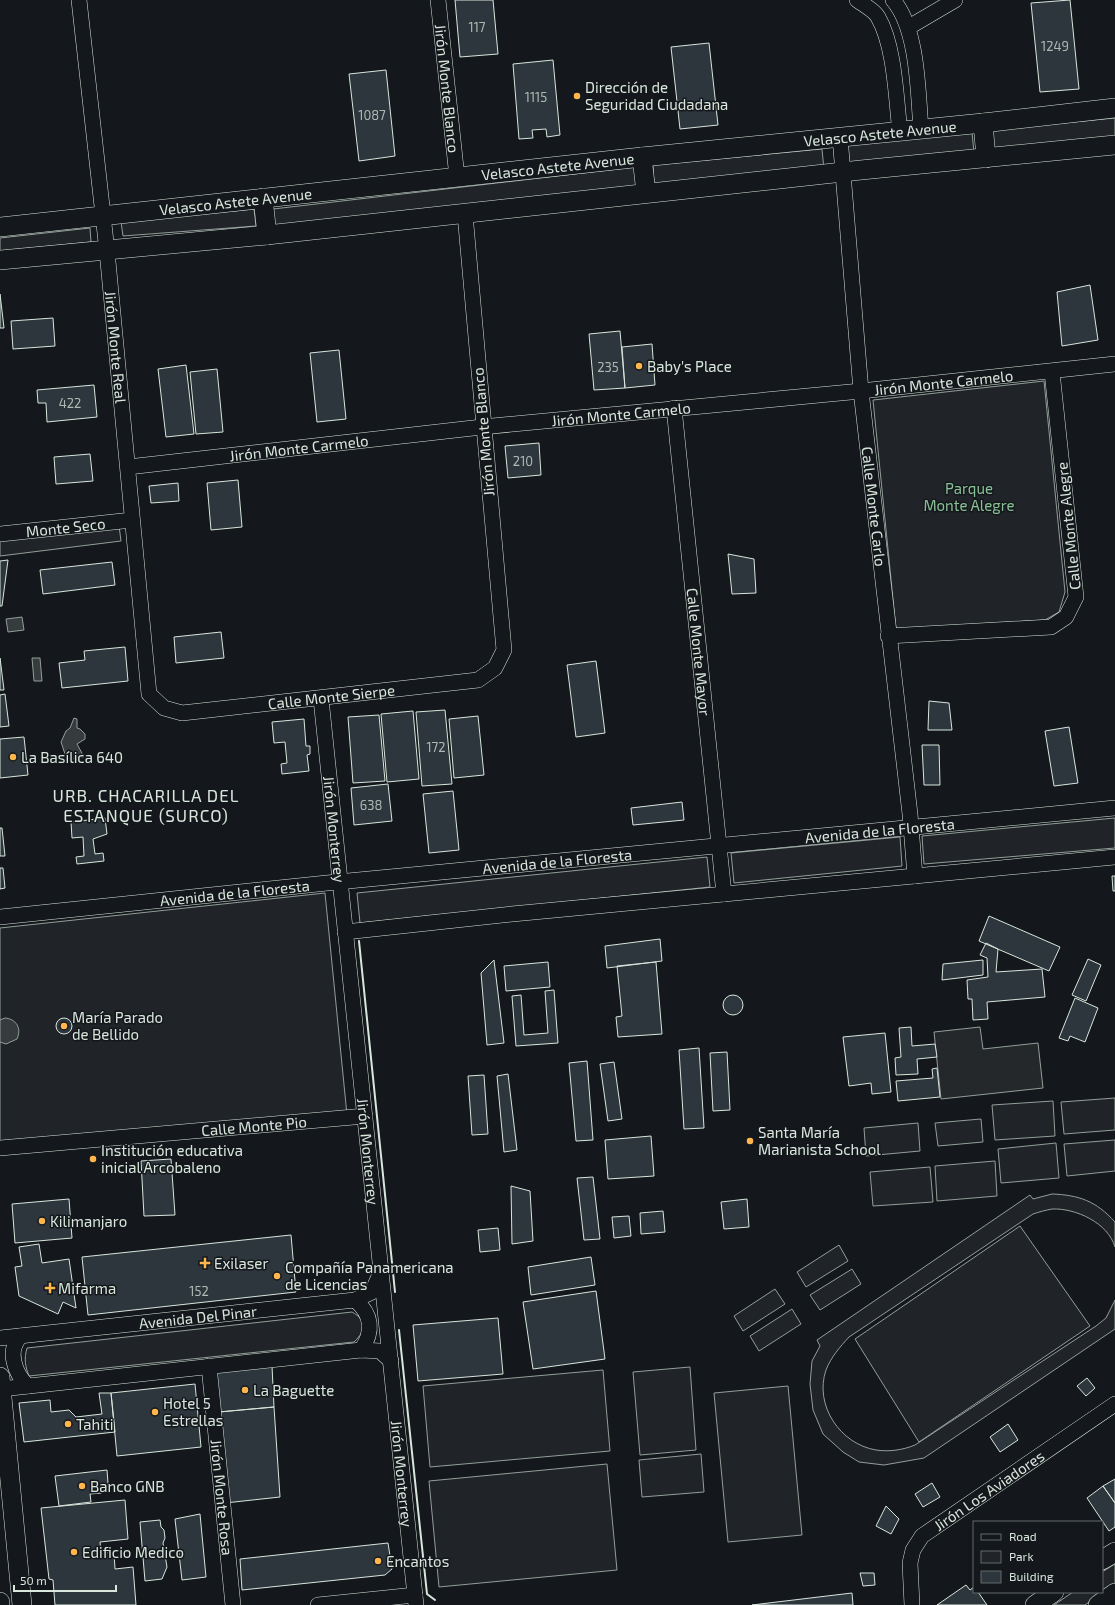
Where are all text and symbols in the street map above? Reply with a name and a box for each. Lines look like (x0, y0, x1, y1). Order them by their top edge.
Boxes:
house number: 117 (468, 19, 486, 35)
street label: Jirón Monte Blanco (432, 23, 463, 154)
house number: 1249 (1041, 38, 1069, 54)
place label: Dirección de Seguridad Ciudadana (585, 78, 728, 113)
house number: 1115 (525, 89, 547, 105)
marker: Dirección de Seguridad Ciudadana (572, 91, 582, 101)
house number: 1087 (358, 107, 386, 123)
street label: Velasco Astete Avenue (803, 117, 957, 150)
street label: Velasco Astete Avenue (480, 149, 635, 183)
street label: Velasco Astete Avenue (158, 184, 313, 219)
street label: Jirón Monte Real (102, 290, 130, 405)
place label: Baby's Place (647, 357, 732, 375)
house number: 235 (597, 359, 619, 375)
marker: Baby's Place (634, 361, 644, 371)
street label: Jirón Monte Carmelo (873, 366, 1014, 399)
street label: Jirón Monte Blanco (468, 367, 498, 497)
house number: 422 (59, 395, 81, 411)
street label: Jirón Monte Carmelo (551, 398, 692, 429)
street label: Jirón Monte Carmelo (228, 431, 369, 464)
street label: Calle Monte Carlo (858, 445, 890, 567)
house number: 210 (513, 453, 533, 469)
street label: Calle Monte Alegre (1052, 461, 1084, 591)
park label: Parque Monte Alegre (923, 479, 1015, 514)
street label: Monte Seco (25, 514, 106, 540)
street label: Calle Monte Mayor (684, 587, 715, 717)
street label: Calle Monte Sierpe (267, 680, 396, 712)
house number: 172 (426, 739, 446, 755)
place label: La Basílica 640 (21, 748, 123, 766)
marker: La Basílica 640 (8, 752, 18, 762)
street label: Jirón Monterrey (320, 775, 349, 884)
district label: URB. CHACARILLA DEL ESTANQUE (SURCO) (53, 785, 239, 826)
house number: 638 (360, 797, 382, 813)
street label: Avenida de la Floresta (804, 814, 955, 846)
street label: Avenida de la Floresta (482, 845, 633, 877)
street label: Avenida de la Floresta (159, 876, 310, 909)
place label: María Parado de Bellido (72, 1008, 163, 1043)
marker: María Parado de Bellido (59, 1021, 69, 1031)
street label: Jirón Monterrey (354, 1097, 383, 1206)
street label: Calle Monte Pio (201, 1112, 308, 1139)
place label: Santa María Marianista School (758, 1123, 881, 1158)
marker: Santa María Marianista School (745, 1136, 755, 1146)
place label: Institución educativa inicial Arcobaleno (101, 1141, 243, 1176)
marker: Institución educativa inicial Arcobaleno (88, 1154, 98, 1164)
place label: Kilimanjaro (50, 1212, 127, 1231)
marker: Kilimanjaro (37, 1216, 47, 1226)
place label: Exilaser (214, 1254, 268, 1272)
marker: Exilaser (199, 1257, 211, 1269)
place label: Compañía Panamericana de Licencias (285, 1258, 454, 1293)
marker: Compañía Panamericana de Licencias (272, 1271, 282, 1281)
place label: Mifarma (58, 1279, 116, 1297)
marker: Mifarma (45, 1283, 55, 1293)
house number: 152 (189, 1283, 209, 1299)
street label: Avenida Del Pinar (138, 1302, 258, 1332)
place label: La Baguette (253, 1381, 334, 1399)
marker: La Baguette (240, 1385, 250, 1395)
place label: Hotel 5 Estrellas (163, 1394, 223, 1429)
marker: Hotel 5 Estrellas (150, 1407, 160, 1417)
place label: Tahiti (76, 1415, 113, 1433)
marker: Tahiti (63, 1419, 73, 1429)
street label: Jirón Monterrey (388, 1419, 417, 1528)
street label: Jirón Monte Rosa (207, 1439, 237, 1556)
street label: Jirón Los Aviadores (930, 1446, 1047, 1534)
place label: Banco GNB (90, 1477, 165, 1495)
marker: Banco GNB (77, 1481, 87, 1491)
legend (973, 1521, 1103, 1593)
text: Road (1009, 1529, 1037, 1543)
place label: Edificio Medico (82, 1543, 184, 1561)
marker: Edificio Medico (69, 1547, 79, 1557)
text: Park (1009, 1549, 1034, 1563)
place label: Encantos (386, 1552, 449, 1570)
marker: Encantos (373, 1556, 383, 1566)
scale bar (14, 1567, 116, 1593)
text: Building (1009, 1569, 1054, 1583)
text: 50 m (20, 1573, 47, 1587)

